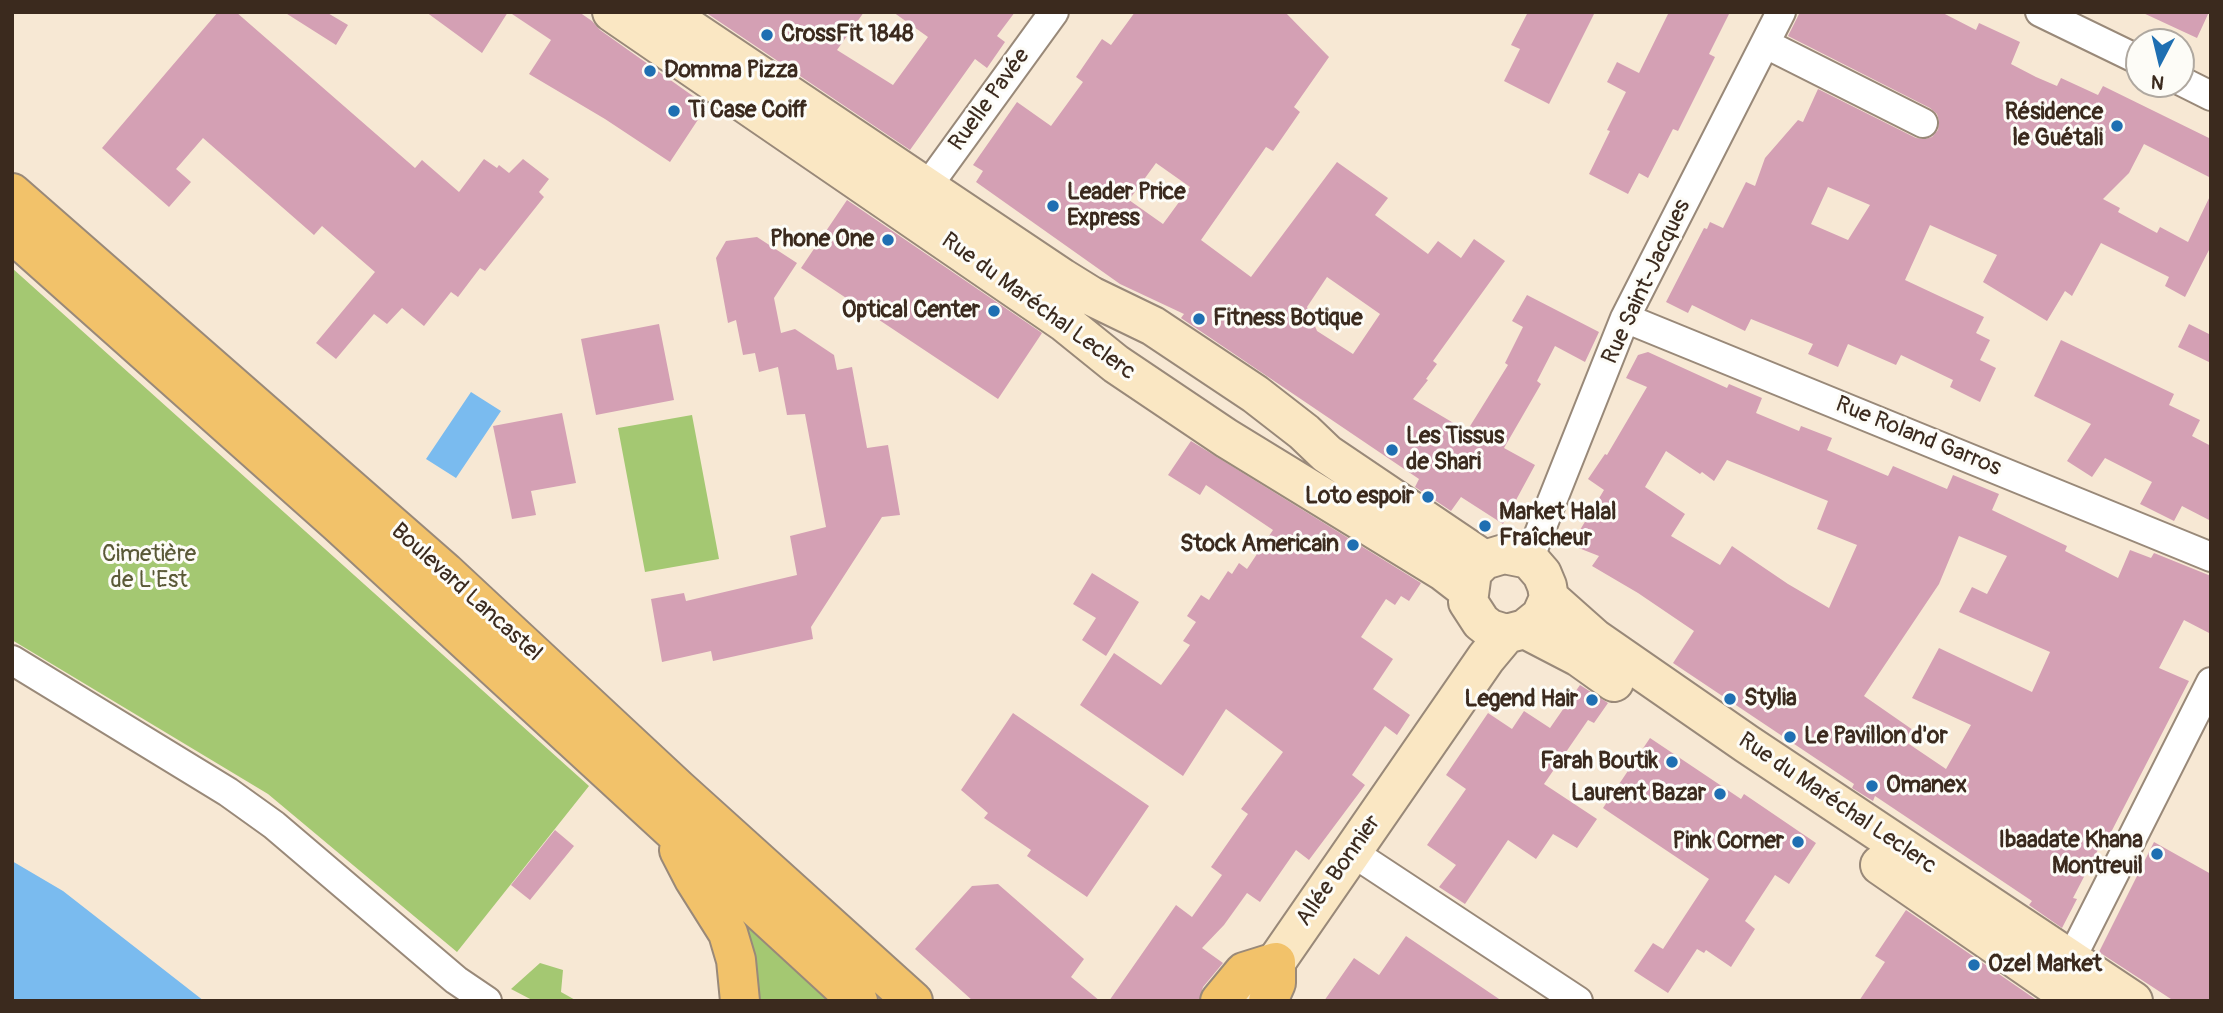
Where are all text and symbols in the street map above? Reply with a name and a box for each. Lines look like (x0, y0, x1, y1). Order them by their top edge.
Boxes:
place label: CrossFit 1848 (781, 21, 914, 49)
marker: CrossFit 1848 (759, 27, 775, 43)
north arrow (2125, 28, 2195, 98)
street label: Ruelle Pavée (944, 43, 1036, 157)
place label: Domma Pizza (664, 57, 798, 85)
marker: Domma Pizza (642, 63, 658, 79)
text: N (2150, 69, 2166, 95)
place label: Ti Case Coiff (688, 97, 807, 125)
place label: Résidence le Guétali (2005, 99, 2103, 153)
marker: Ti Case Coiff (666, 103, 682, 119)
marker: Résidence le Guétali (2109, 118, 2125, 134)
place label: Leader Price Express (1067, 179, 1186, 233)
street label: Rue Saint-Jacques (1597, 195, 1697, 369)
marker: Leader Price Express (1045, 198, 1061, 214)
place label: Phone One (770, 226, 874, 254)
street label: Rue du Maréchal Leclerc (936, 227, 1140, 387)
marker: Phone One (880, 232, 896, 248)
place label: Optical Center (842, 297, 980, 325)
marker: Optical Center (986, 303, 1002, 319)
place label: Fitness Botique (1213, 305, 1363, 333)
marker: Fitness Botique (1191, 311, 1207, 327)
street label: Rue Roland Garros (1831, 391, 2005, 483)
place label: Les Tissus de Shari (1406, 423, 1504, 477)
marker: Les Tissus de Shari (1384, 442, 1400, 458)
place label: Loto espoir (1305, 483, 1414, 511)
marker: Loto espoir (1420, 489, 1436, 505)
place label: Market Halal Fraîcheur (1499, 499, 1617, 553)
street label: Boulevard Lancastel (385, 518, 547, 668)
marker: Market Halal Fraîcheur (1477, 518, 1493, 534)
place label: Stock Americain (1180, 531, 1339, 559)
marker: Stock Americain (1345, 537, 1361, 553)
park label: Cimetière de L'Est (102, 541, 196, 595)
place label: Stylia (1744, 685, 1797, 713)
place label: Legend Hair (1464, 686, 1578, 714)
marker: Stylia (1722, 691, 1738, 707)
marker: Legend Hair (1584, 692, 1600, 708)
place label: Le Pavillon d'or (1804, 723, 1948, 751)
street label: Rue du Maréchal Leclerc (1733, 727, 1941, 881)
marker: Le Pavillon d'or (1782, 729, 1798, 745)
place label: Farah Boutik (1540, 748, 1658, 776)
marker: Farah Boutik (1664, 754, 1680, 770)
place label: Omanex (1886, 772, 1967, 800)
marker: Omanex (1864, 778, 1880, 794)
place label: Laurent Bazar (1571, 780, 1706, 808)
marker: Laurent Bazar (1712, 786, 1728, 802)
street label: Allée Bonnier (1291, 810, 1387, 932)
place label: Ibaadate Khana Montreuil (1999, 827, 2143, 881)
place label: Pink Corner (1673, 828, 1784, 856)
marker: Pink Corner (1790, 834, 1806, 850)
marker: Ibaadate Khana Montreuil (2149, 846, 2165, 862)
place label: Ozel Market (1988, 951, 2102, 979)
marker: Ozel Market (1966, 957, 1982, 973)

